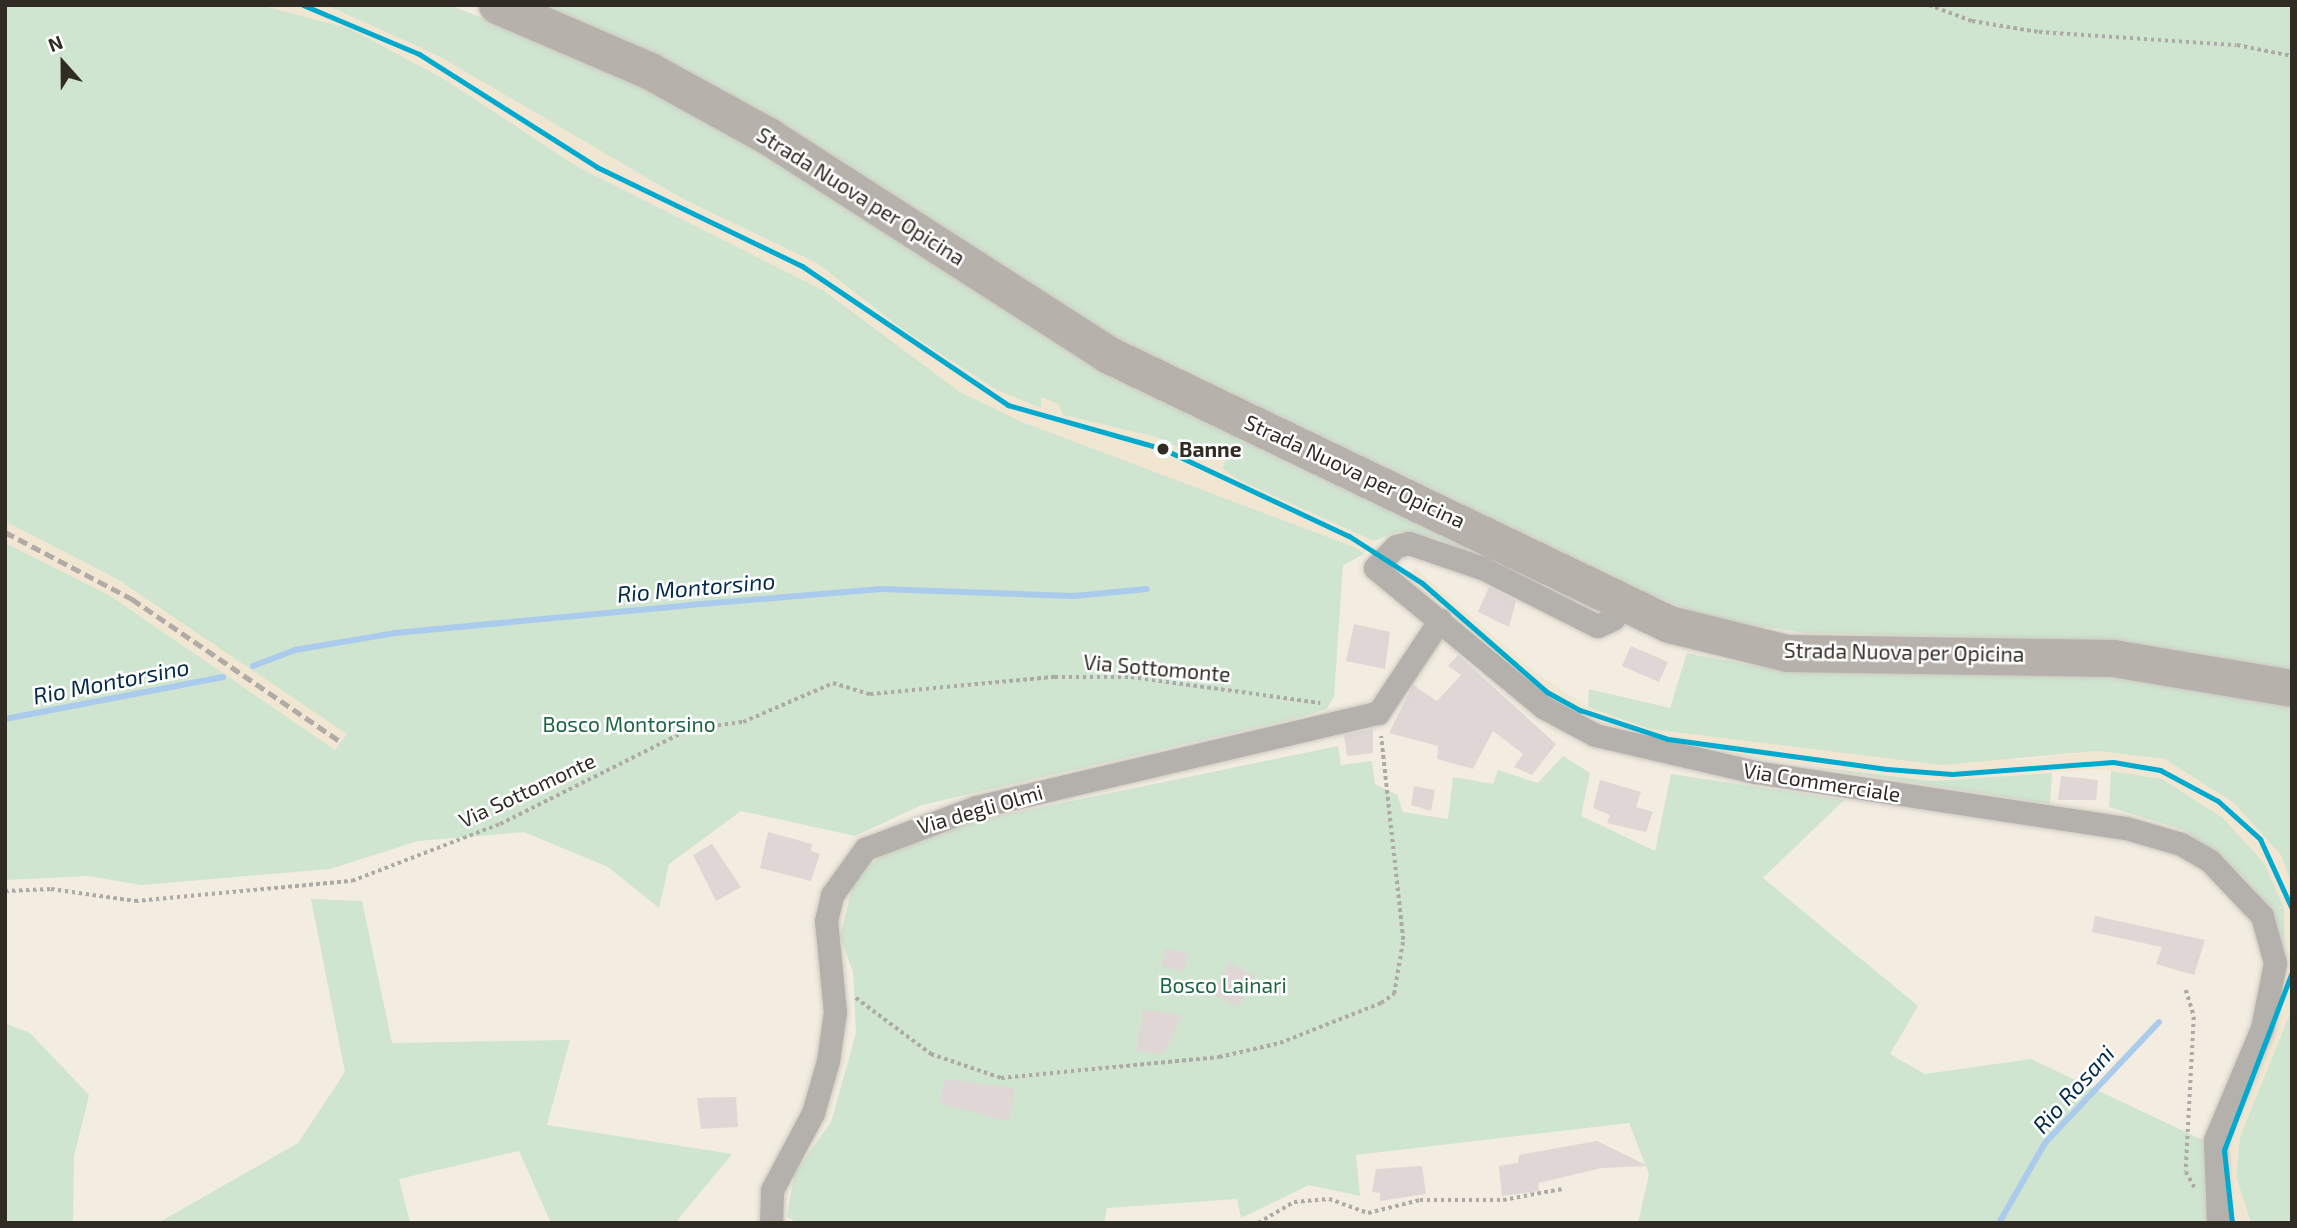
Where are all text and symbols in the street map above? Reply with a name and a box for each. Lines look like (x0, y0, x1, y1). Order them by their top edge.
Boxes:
north arrow (28, 28, 98, 98)
text: N (45, 30, 66, 56)
street label: Strada Nuova per Opicina (752, 121, 970, 271)
street label: Strada Nuova per Opicina (1241, 409, 1469, 533)
place label: Banne (1179, 436, 1241, 462)
marker: Banne (1153, 439, 1173, 459)
water label: Rio Montorsino (616, 566, 776, 608)
street label: Strada Nuova per Opicina (1783, 637, 2025, 667)
street label: Via Sottomonte (1082, 649, 1232, 687)
water label: Rio Montorsino (30, 652, 192, 710)
park label: Bosco Montorsino (542, 711, 716, 737)
street label: Via Sottomonte (455, 747, 599, 833)
street label: Via Commerciale (1742, 757, 1902, 807)
street label: Via degli Olmi (914, 779, 1046, 839)
park label: Bosco Lainari (1159, 972, 1287, 998)
water label: Rio Rosani (2026, 1039, 2120, 1139)

